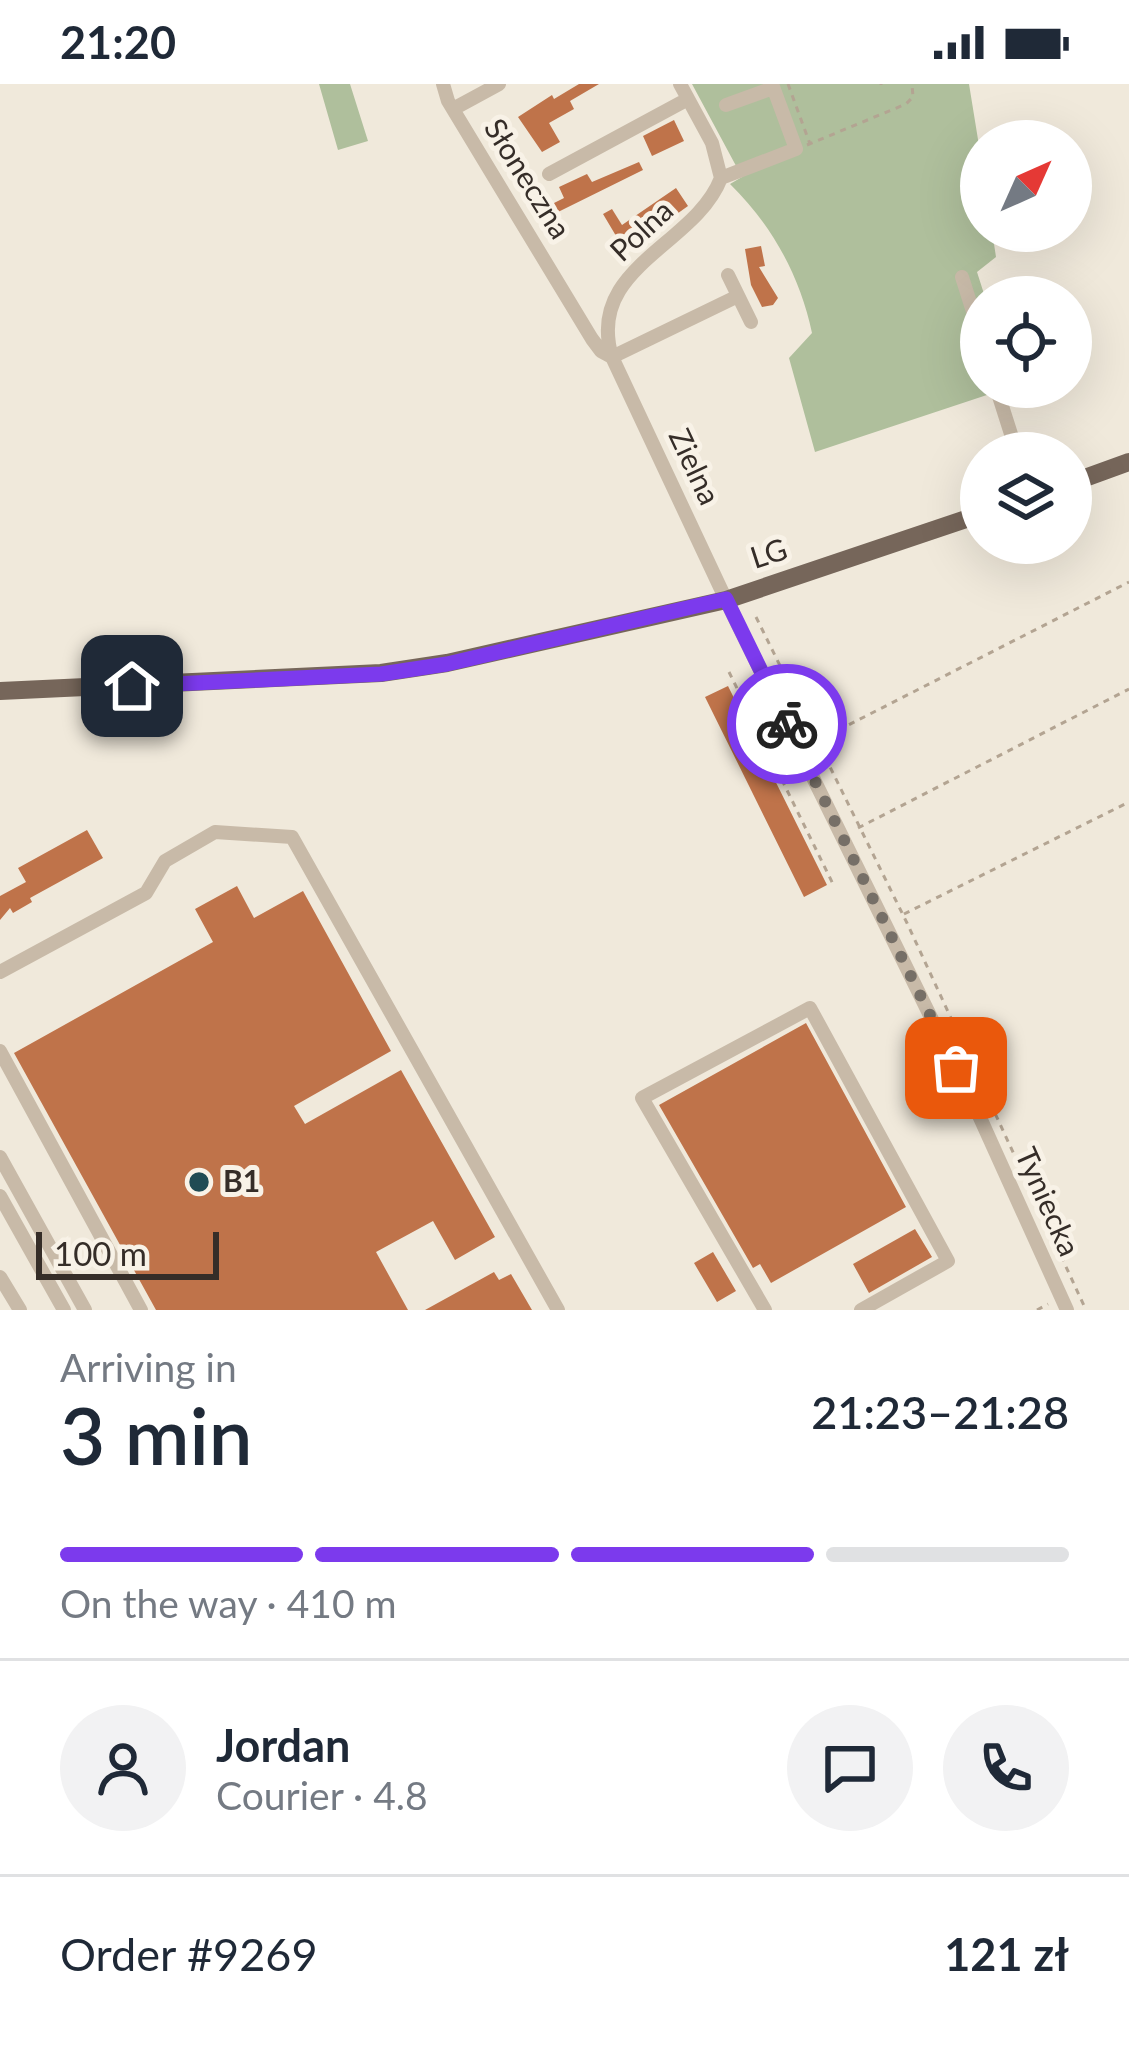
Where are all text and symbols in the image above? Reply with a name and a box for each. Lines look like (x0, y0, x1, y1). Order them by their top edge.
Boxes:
text: 21:20 (60, 15, 176, 69)
street label: Słoneczna (478, 111, 580, 244)
north arrow (960, 120, 1092, 252)
map controls (960, 120, 1092, 564)
street label: Polna (602, 191, 680, 268)
button: locate (960, 276, 1092, 408)
street label: Zielna (663, 422, 729, 510)
button: layers (960, 432, 1092, 564)
street label: LG (746, 529, 791, 575)
pin (81, 635, 183, 737)
icon: home (99, 653, 165, 719)
courier (727, 664, 847, 784)
icon: bike (754, 691, 820, 757)
pin (905, 1017, 1007, 1119)
icon: bag (923, 1035, 989, 1101)
street label: Tyniecka (1009, 1141, 1089, 1261)
place label: B1 (223, 1162, 260, 1198)
marker: B1 (186, 1169, 212, 1195)
scale bar (36, 1226, 219, 1279)
text: 100 m (54, 1233, 147, 1273)
text: Arriving in (60, 1344, 237, 1390)
text: 21:23–21:28 (811, 1385, 1069, 1439)
text: 3 min (60, 1388, 253, 1482)
text: On the way · 410 m (60, 1580, 397, 1626)
button: person (60, 1705, 186, 1831)
button: chat (787, 1705, 913, 1831)
button: phone (943, 1705, 1069, 1831)
text: Jordan (216, 1718, 350, 1772)
text: Courier · 4.8 (216, 1772, 428, 1818)
text: Order #9269 (60, 1927, 318, 1981)
text: 121 zł (944, 1927, 1069, 1981)

